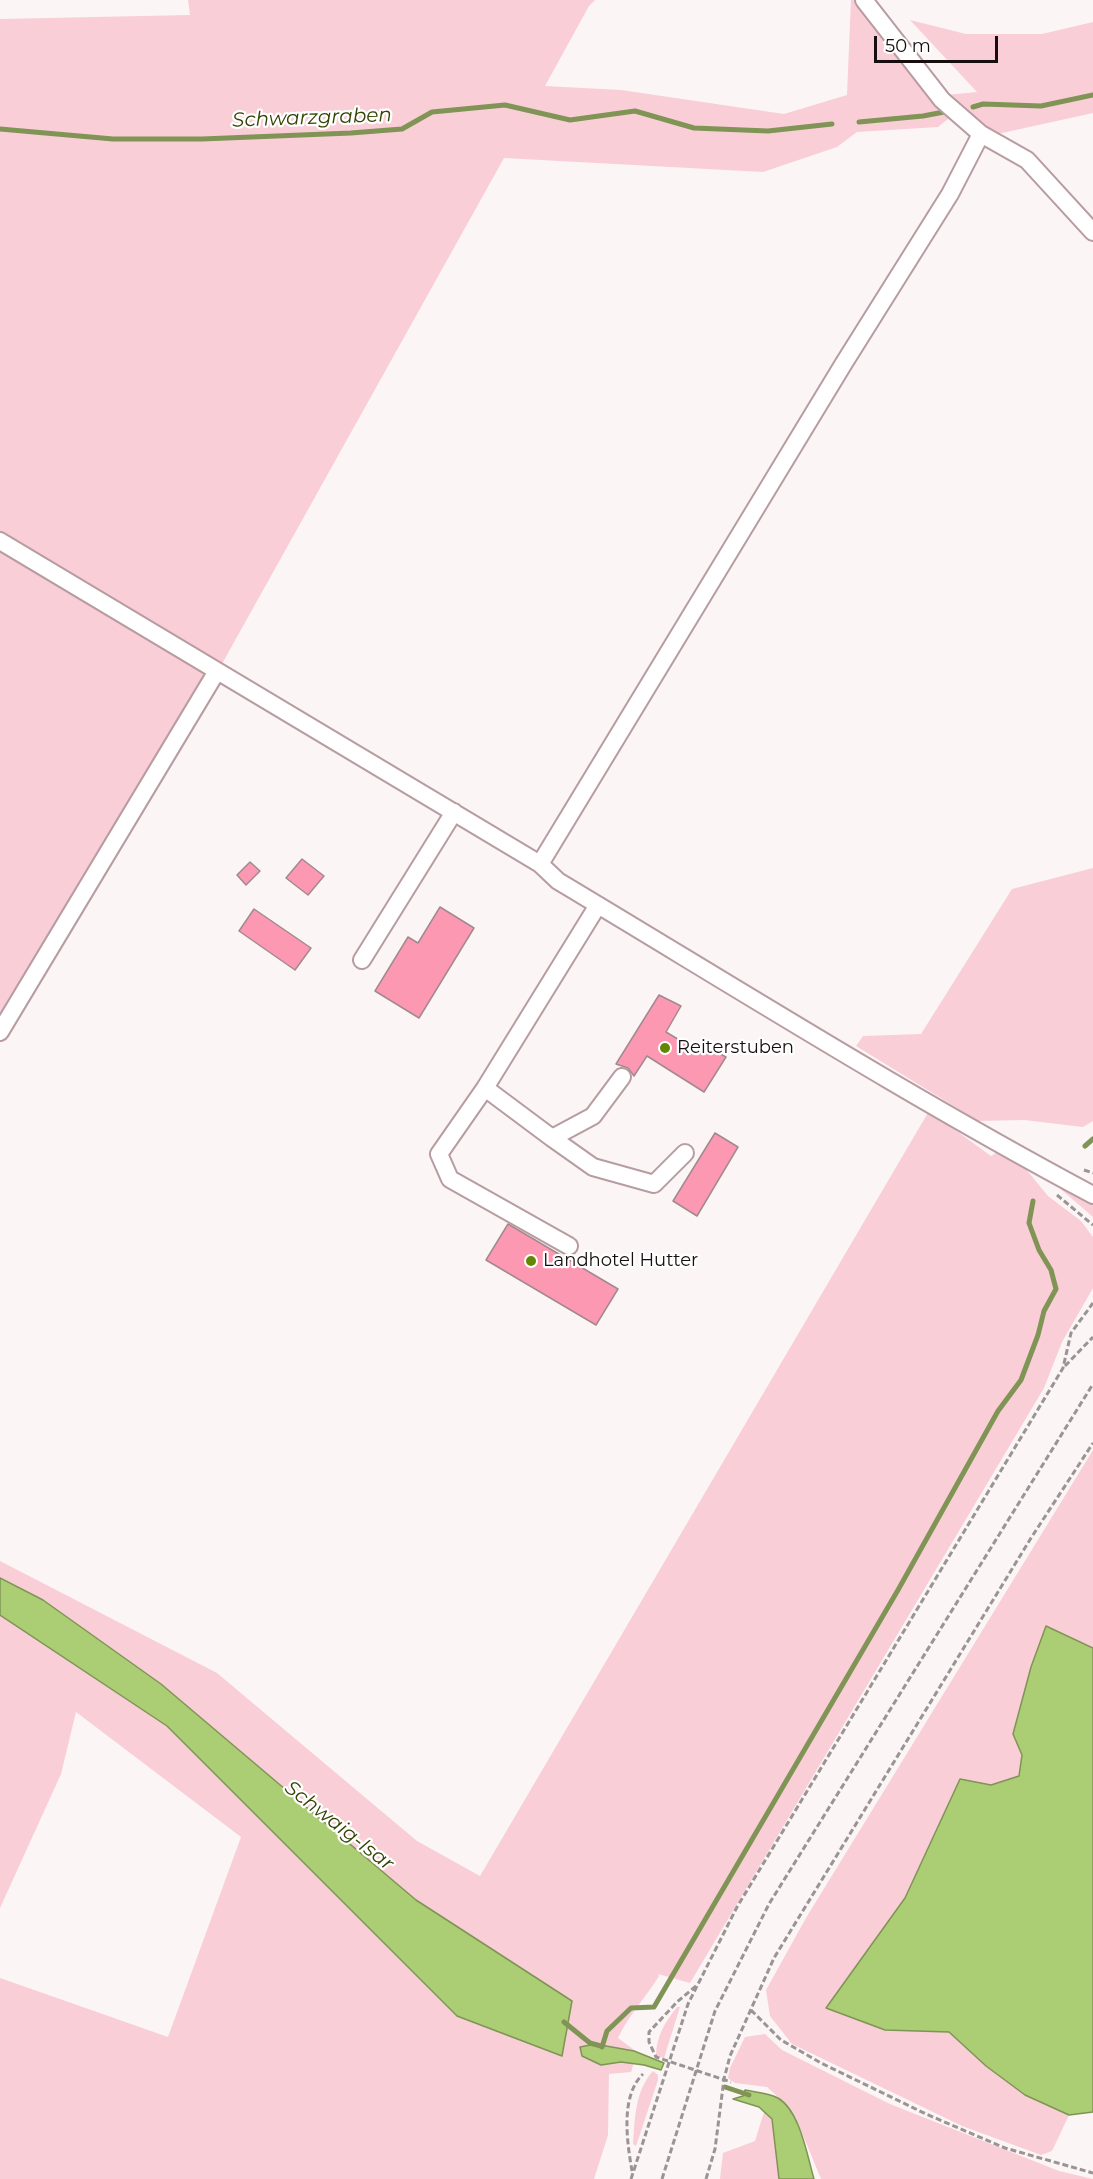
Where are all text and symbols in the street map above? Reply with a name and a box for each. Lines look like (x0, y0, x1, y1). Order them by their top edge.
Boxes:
scale bar (877, 24, 1002, 62)
text: 50 m (885, 35, 931, 57)
water label: Schwarzgraben (232, 103, 392, 133)
place label: Reiterstuben (677, 1037, 794, 1059)
marker: Reiterstuben (658, 1041, 672, 1055)
place label: Landhotel Hutter (543, 1250, 698, 1272)
marker: Landhotel Hutter (524, 1254, 538, 1268)
water label: Schwaig-Isar (280, 1776, 398, 1876)

